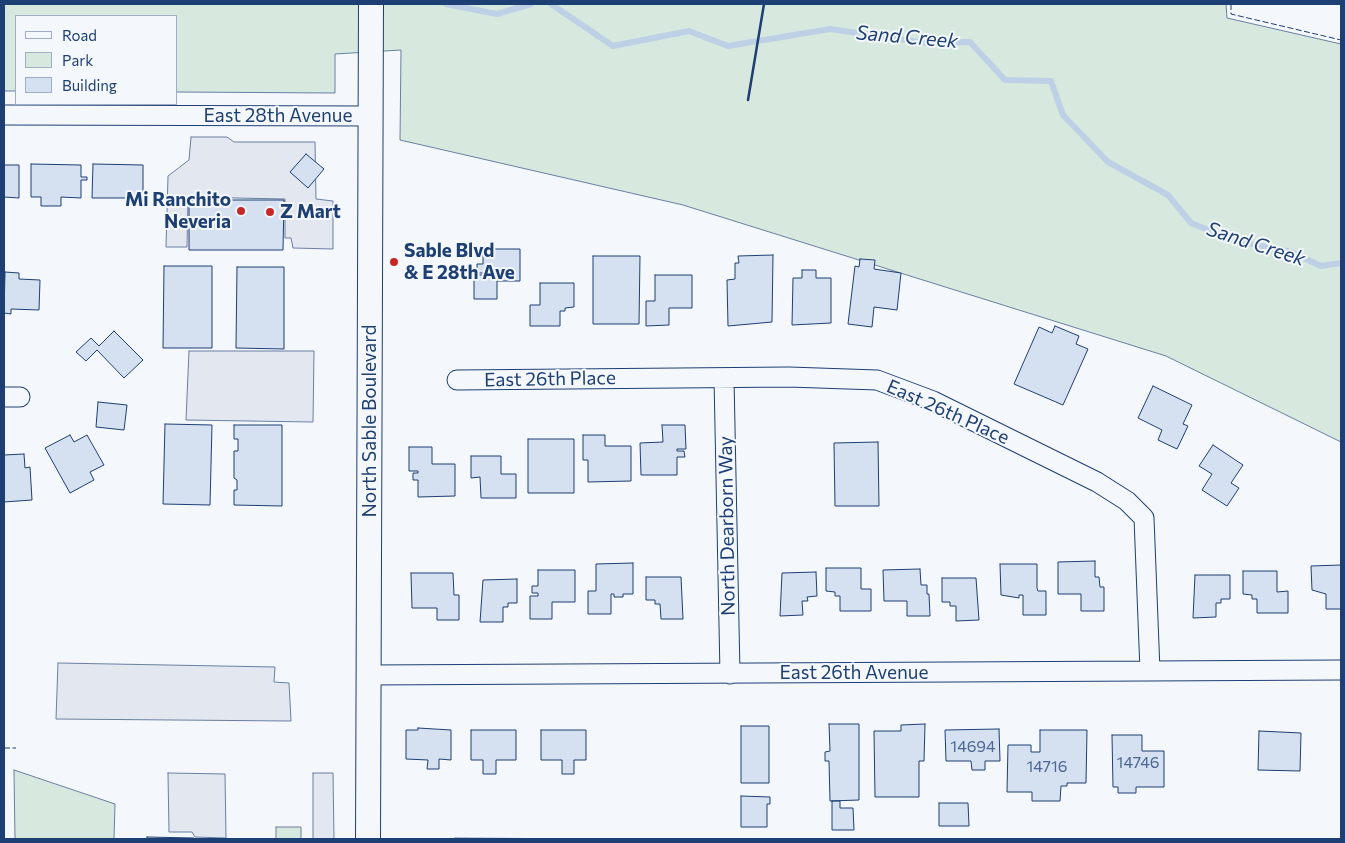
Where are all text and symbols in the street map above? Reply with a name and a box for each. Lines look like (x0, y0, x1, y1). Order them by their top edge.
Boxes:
legend (15, 15, 178, 105)
water label: Sand Creek (855, 21, 959, 53)
text: Road (62, 26, 97, 44)
text: Park (62, 51, 93, 69)
text: Building (62, 76, 117, 94)
street label: East 28th Avenue (204, 105, 352, 127)
place label: Mi Ranchito Neveria (125, 189, 231, 233)
place label: Z Mart (280, 201, 341, 223)
marker: Mi Ranchito Neveria (235, 205, 247, 217)
marker: Z Mart (264, 206, 276, 218)
water label: Sand Creek (1204, 217, 1308, 271)
place label: Sable Blvd & E 28th Ave (404, 240, 515, 284)
marker: Sable Blvd & E 28th Ave (388, 256, 400, 268)
street label: North Sable Boulevard (359, 325, 381, 517)
street label: East 26th Place (484, 366, 616, 392)
street label: East 26th Place (883, 375, 1013, 449)
street label: North Dearborn Way (714, 436, 740, 616)
street label: East 26th Avenue (780, 662, 928, 684)
house number: 14694 (950, 737, 996, 757)
house number: 14746 (1117, 753, 1159, 773)
house number: 14716 (1026, 757, 1068, 777)

